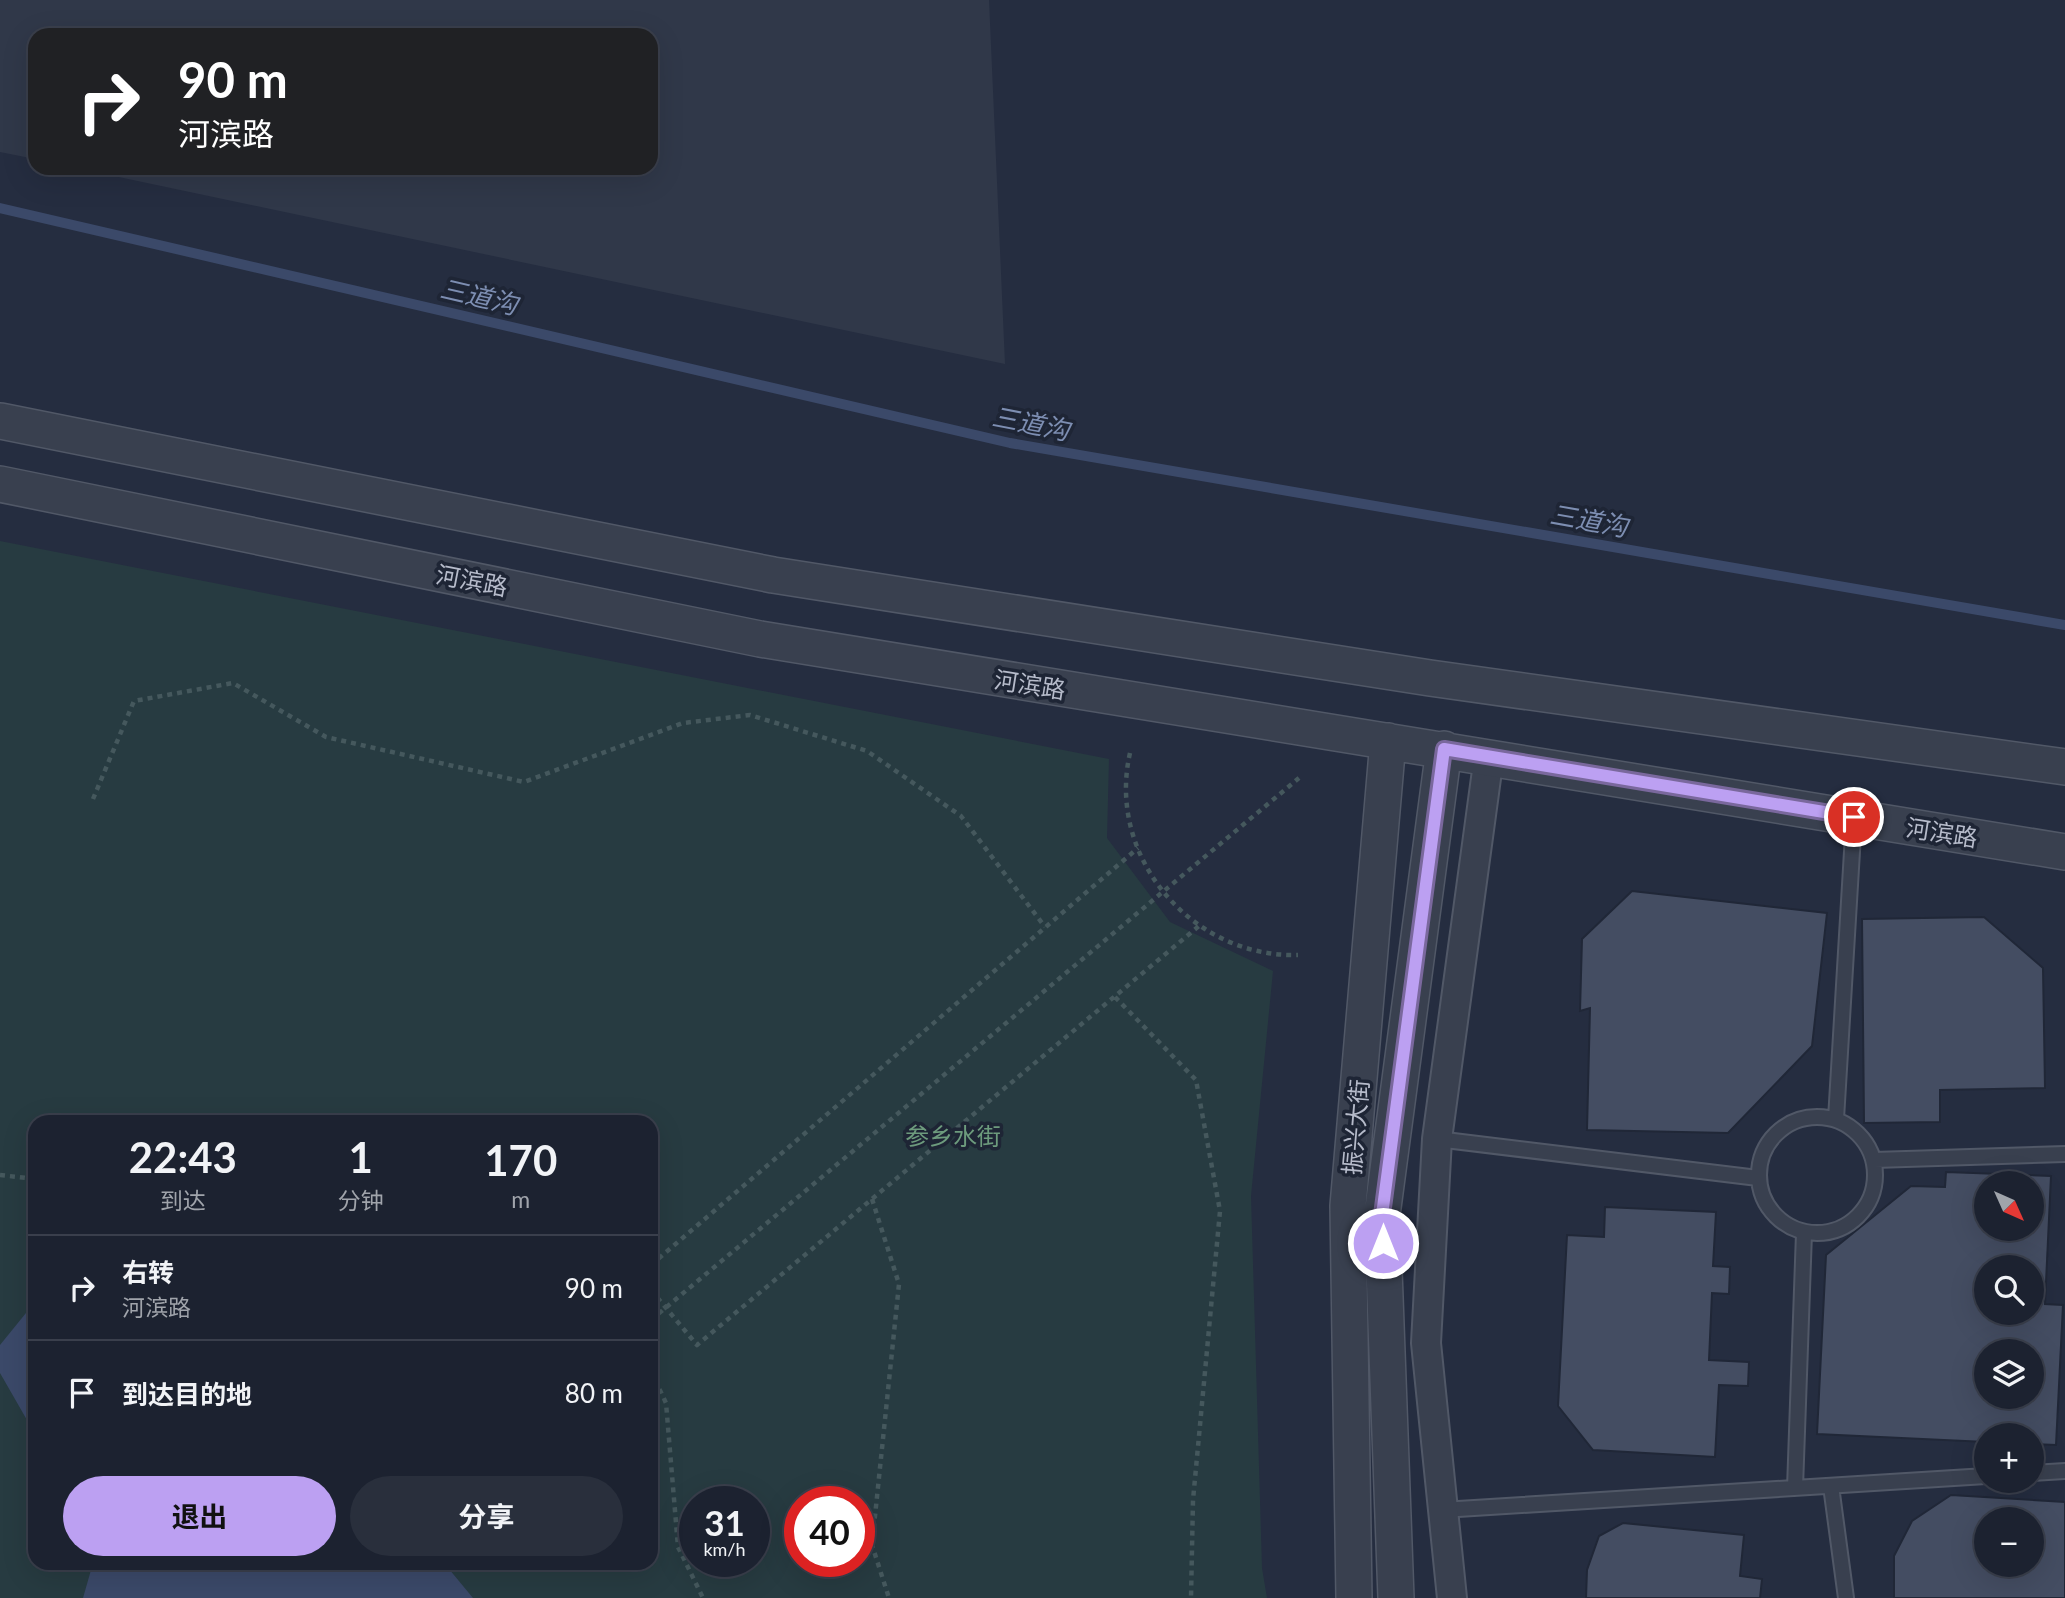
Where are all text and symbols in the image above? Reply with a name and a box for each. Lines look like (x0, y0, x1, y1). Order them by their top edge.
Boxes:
text: 90 m (178, 50, 288, 108)
icon: right (63, 56, 154, 147)
text: 河滨路 (178, 114, 274, 153)
water label: 三道沟 (437, 272, 524, 321)
water label: 三道沟 (990, 400, 1075, 447)
water label: 三道沟 (1548, 497, 1633, 543)
street label: 河滨路 (434, 559, 510, 601)
street label: 河滨路 (992, 664, 1068, 704)
pin (1824, 787, 1884, 847)
icon: arrive (1835, 798, 1873, 836)
street label: 河滨路 (1904, 812, 1980, 852)
street label: 振兴大街 (1336, 1078, 1374, 1176)
park label: 参乡水街 (905, 1121, 1001, 1150)
text: 22:43 (129, 1132, 237, 1182)
text: 1 (348, 1132, 373, 1182)
text: 170 (484, 1135, 557, 1185)
north arrow (1974, 1171, 2044, 1241)
map controls (1974, 1171, 2044, 1577)
text: m (511, 1185, 530, 1213)
text: 到达 (160, 1186, 206, 1214)
text: 分钟 (338, 1186, 384, 1214)
position arrow (1346, 1206, 1420, 1280)
button: search (1974, 1255, 2044, 1325)
text: 右转 (122, 1256, 174, 1288)
icon: right (63, 1269, 101, 1307)
text: 90 m (565, 1272, 623, 1304)
text: 河滨路 (122, 1293, 191, 1321)
button: layers (1974, 1339, 2044, 1409)
icon: arrive (63, 1374, 101, 1412)
text: 80 m (565, 1377, 623, 1409)
text: 到达目的地 (122, 1378, 252, 1410)
button: + (1974, 1423, 2044, 1493)
button: 退出 (63, 1476, 336, 1556)
button: 分享 (350, 1476, 623, 1556)
speed limit sign: 40 (784, 1486, 875, 1577)
text: 31 (704, 1501, 745, 1543)
button: − (1974, 1507, 2044, 1577)
text: km/h (703, 1538, 746, 1560)

